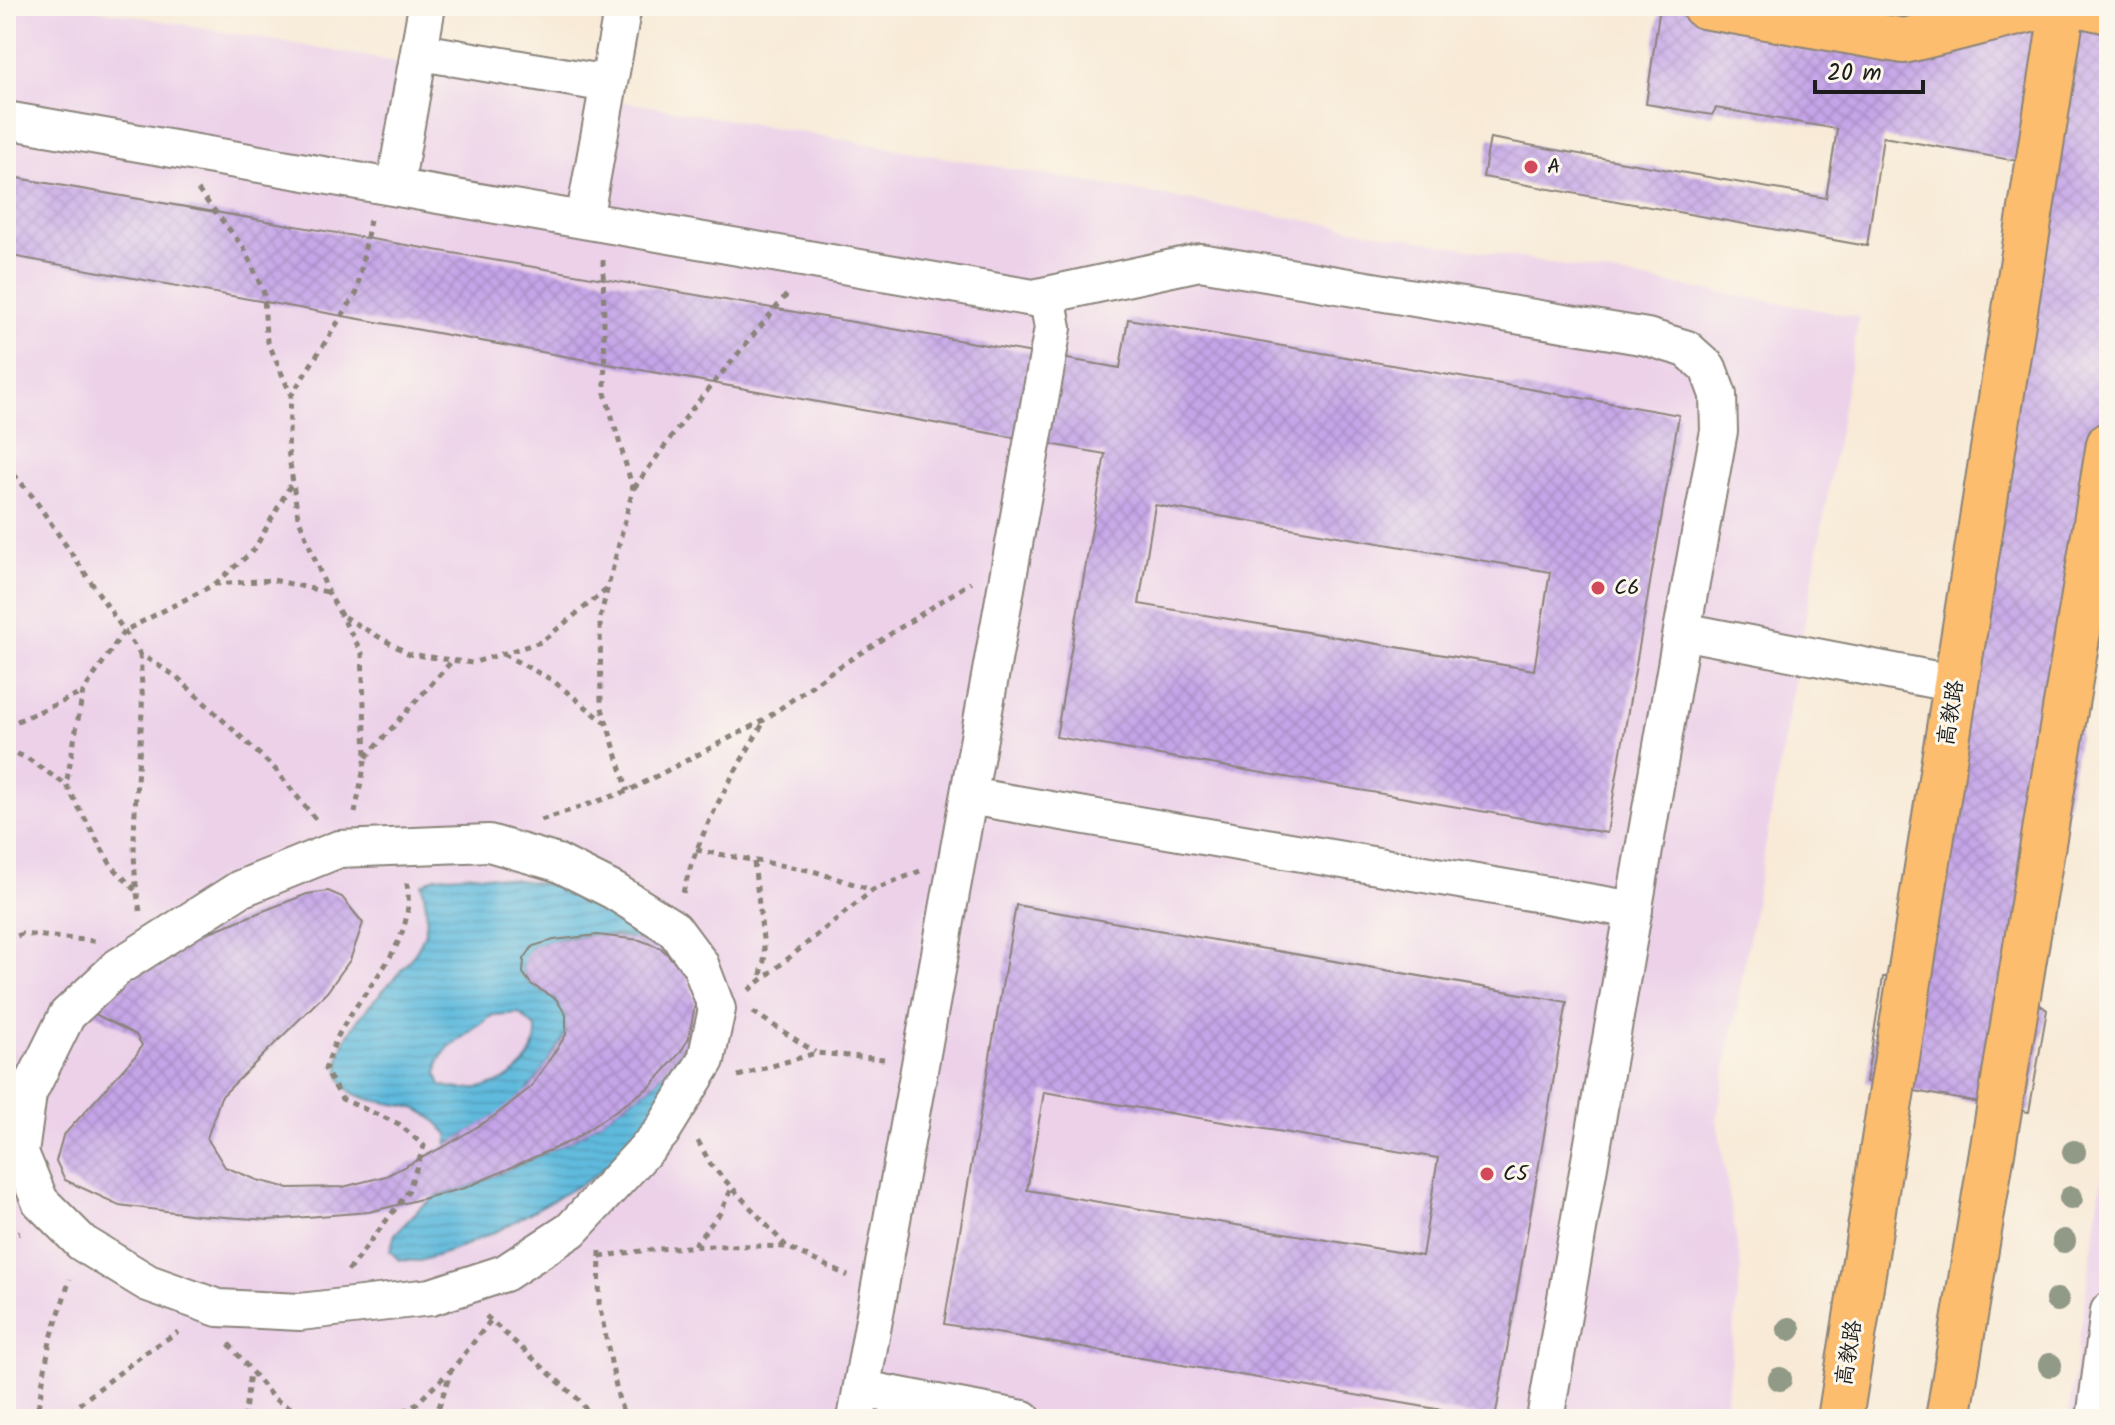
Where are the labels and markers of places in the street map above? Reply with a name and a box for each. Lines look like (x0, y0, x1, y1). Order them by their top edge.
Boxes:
place label: A (1547, 150, 1560, 185)
marker: A (1522, 158, 1540, 176)
place label: C6 (1614, 571, 1639, 606)
marker: C6 (1589, 579, 1607, 597)
place label: C5 (1503, 1157, 1529, 1192)
marker: C5 (1478, 1165, 1496, 1183)

